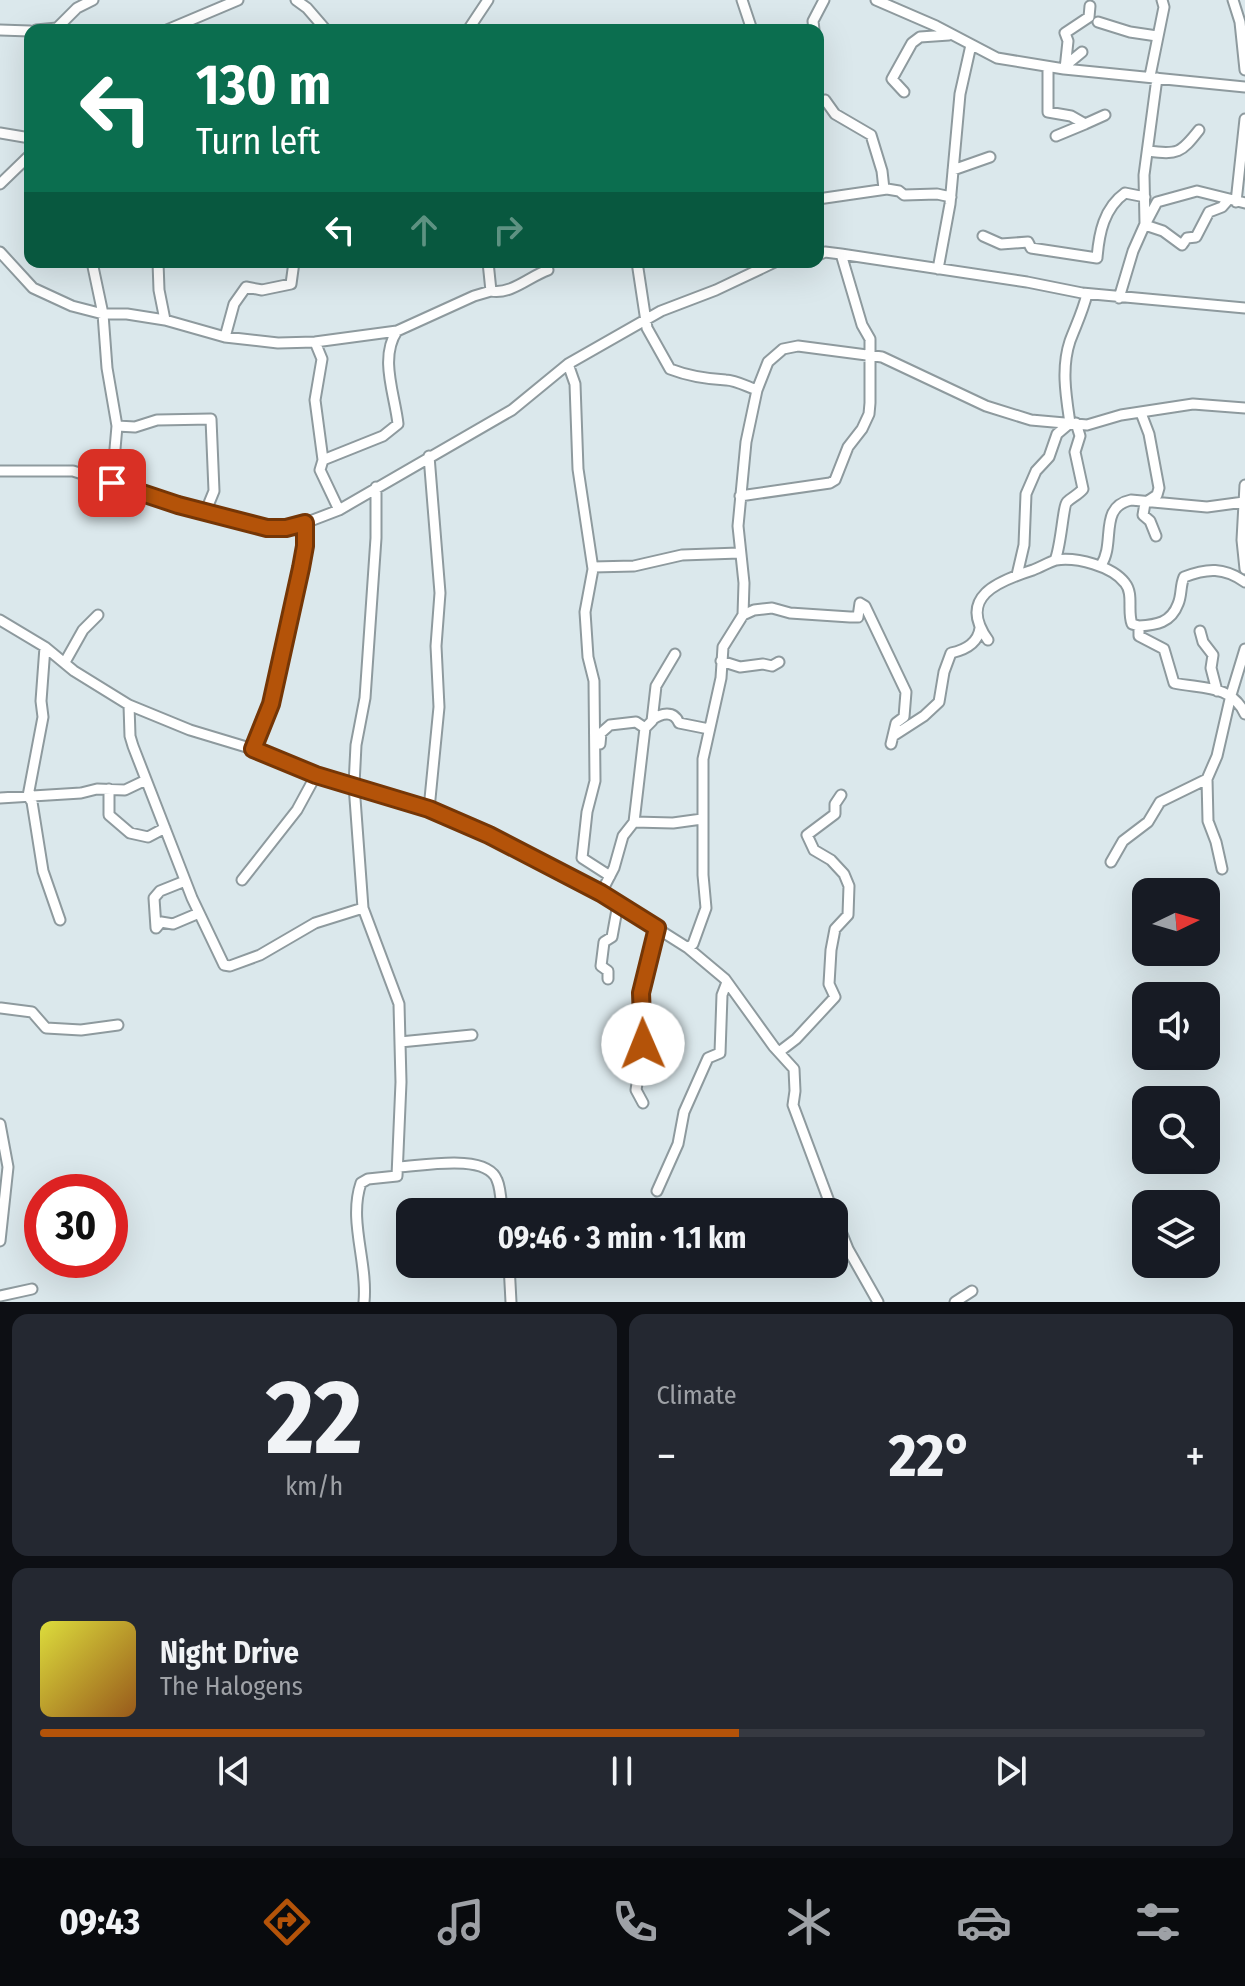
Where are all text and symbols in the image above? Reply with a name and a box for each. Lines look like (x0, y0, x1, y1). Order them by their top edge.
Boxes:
text: 130 m (196, 52, 331, 119)
icon: left (64, 56, 168, 160)
text: Turn left (196, 120, 320, 164)
icon: left (318, 208, 362, 252)
icon: ahead (402, 208, 446, 252)
icon: right (486, 208, 530, 252)
pin (78, 449, 146, 517)
icon: arrive (90, 461, 134, 505)
north arrow (1132, 878, 1220, 966)
map controls (1132, 878, 1220, 1278)
button: sound (1132, 982, 1220, 1070)
position arrow (601, 1002, 685, 1086)
button: search (1132, 1086, 1220, 1174)
speed limit sign: 30 (24, 1174, 128, 1278)
button: layers (1132, 1190, 1220, 1278)
text: 09:46 · 3 min · 1.1 km (498, 1220, 746, 1256)
text: 22 (266, 1356, 362, 1481)
text: Climate (657, 1380, 737, 1411)
text: 22° (889, 1420, 972, 1492)
text: − (657, 1430, 676, 1483)
text: + (1185, 1430, 1205, 1483)
text: km/h (285, 1471, 343, 1502)
text: Night Drive (160, 1635, 299, 1671)
text: The Halogens (160, 1671, 303, 1702)
icon: previous (212, 1749, 256, 1793)
icon: pause (600, 1749, 644, 1793)
icon: next (989, 1749, 1033, 1793)
icon: directions (259, 1894, 315, 1950)
icon: music (433, 1894, 489, 1950)
icon: phone (607, 1894, 663, 1950)
icon: climate (781, 1894, 837, 1950)
icon: car (956, 1894, 1012, 1950)
icon: filters (1130, 1894, 1186, 1950)
text: 09:43 (59, 1900, 140, 1944)

